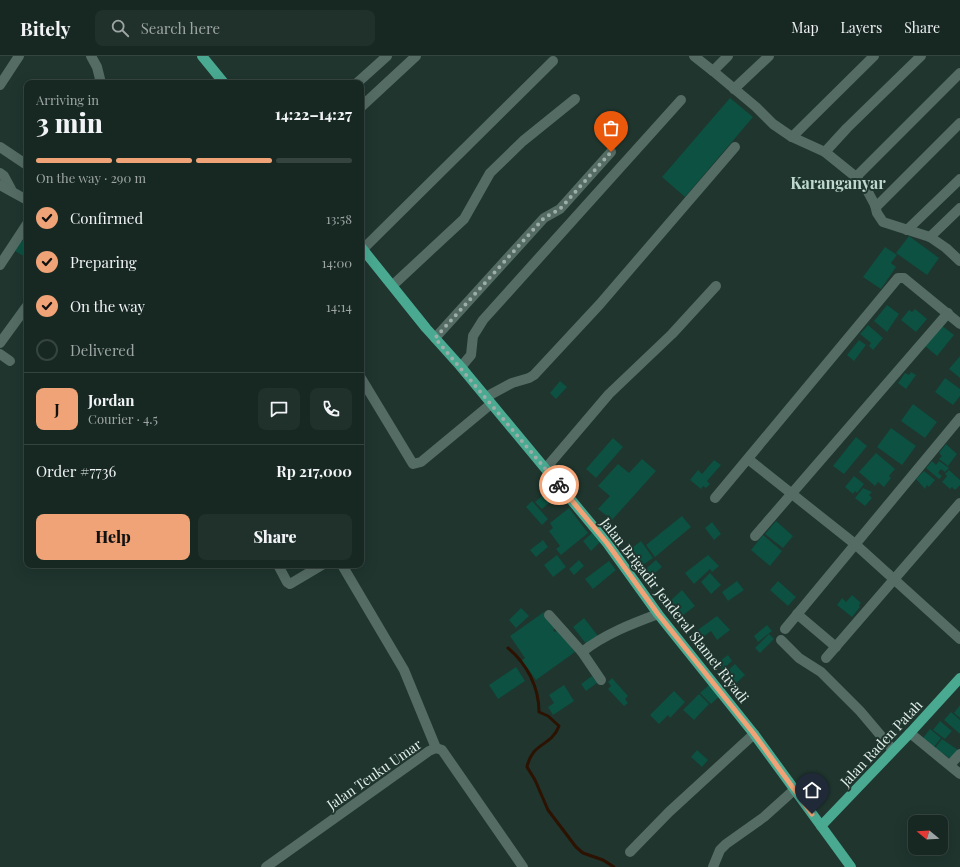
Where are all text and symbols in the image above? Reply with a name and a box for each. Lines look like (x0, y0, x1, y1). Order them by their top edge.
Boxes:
search box (95, 10, 375, 46)
text: Bitely (20, 15, 71, 41)
icon: search (109, 17, 131, 39)
text: Search here (141, 18, 220, 38)
text: Map (791, 18, 819, 37)
text: Layers (841, 18, 882, 37)
text: Share (904, 18, 940, 37)
text: Arriving in (36, 91, 99, 108)
text: 14:22–14:27 (275, 104, 352, 124)
text: 3 min (36, 105, 103, 140)
pin (594, 111, 628, 152)
icon: bag (600, 117, 622, 139)
text: On the way · 290 m (36, 169, 146, 186)
district label: Karanganyar (790, 172, 886, 193)
icon: check (36, 207, 58, 229)
text: Confirmed (70, 208, 143, 228)
text: 13:58 (326, 210, 352, 227)
icon: check (36, 251, 58, 273)
text: Preparing (70, 252, 137, 272)
text: 14:00 (322, 254, 352, 271)
icon: check (36, 295, 58, 317)
text: On the way (70, 296, 145, 316)
text: 14:14 (326, 298, 352, 315)
text: Delivered (70, 340, 135, 360)
button: chat (258, 388, 300, 430)
button: phone (310, 388, 352, 430)
text: Jordan (88, 390, 134, 410)
text: J (54, 399, 60, 419)
text: Courier · 4.5 (88, 410, 158, 427)
text: Order #7736 (36, 461, 116, 481)
text: Rp 217,000 (276, 461, 352, 481)
courier (539, 465, 579, 505)
icon: bike (548, 474, 570, 496)
street label: Jalan Brigadir Jenderal Slamet Riyadi (596, 513, 753, 707)
button: Help (36, 514, 190, 560)
button: Share (198, 514, 352, 560)
street label: Jalan Raden Patah (835, 695, 927, 791)
street label: Jalan Teuku Umar (322, 734, 426, 814)
pin (795, 773, 829, 814)
icon: home (801, 779, 823, 801)
north arrow (908, 815, 948, 855)
map controls (908, 815, 948, 855)

